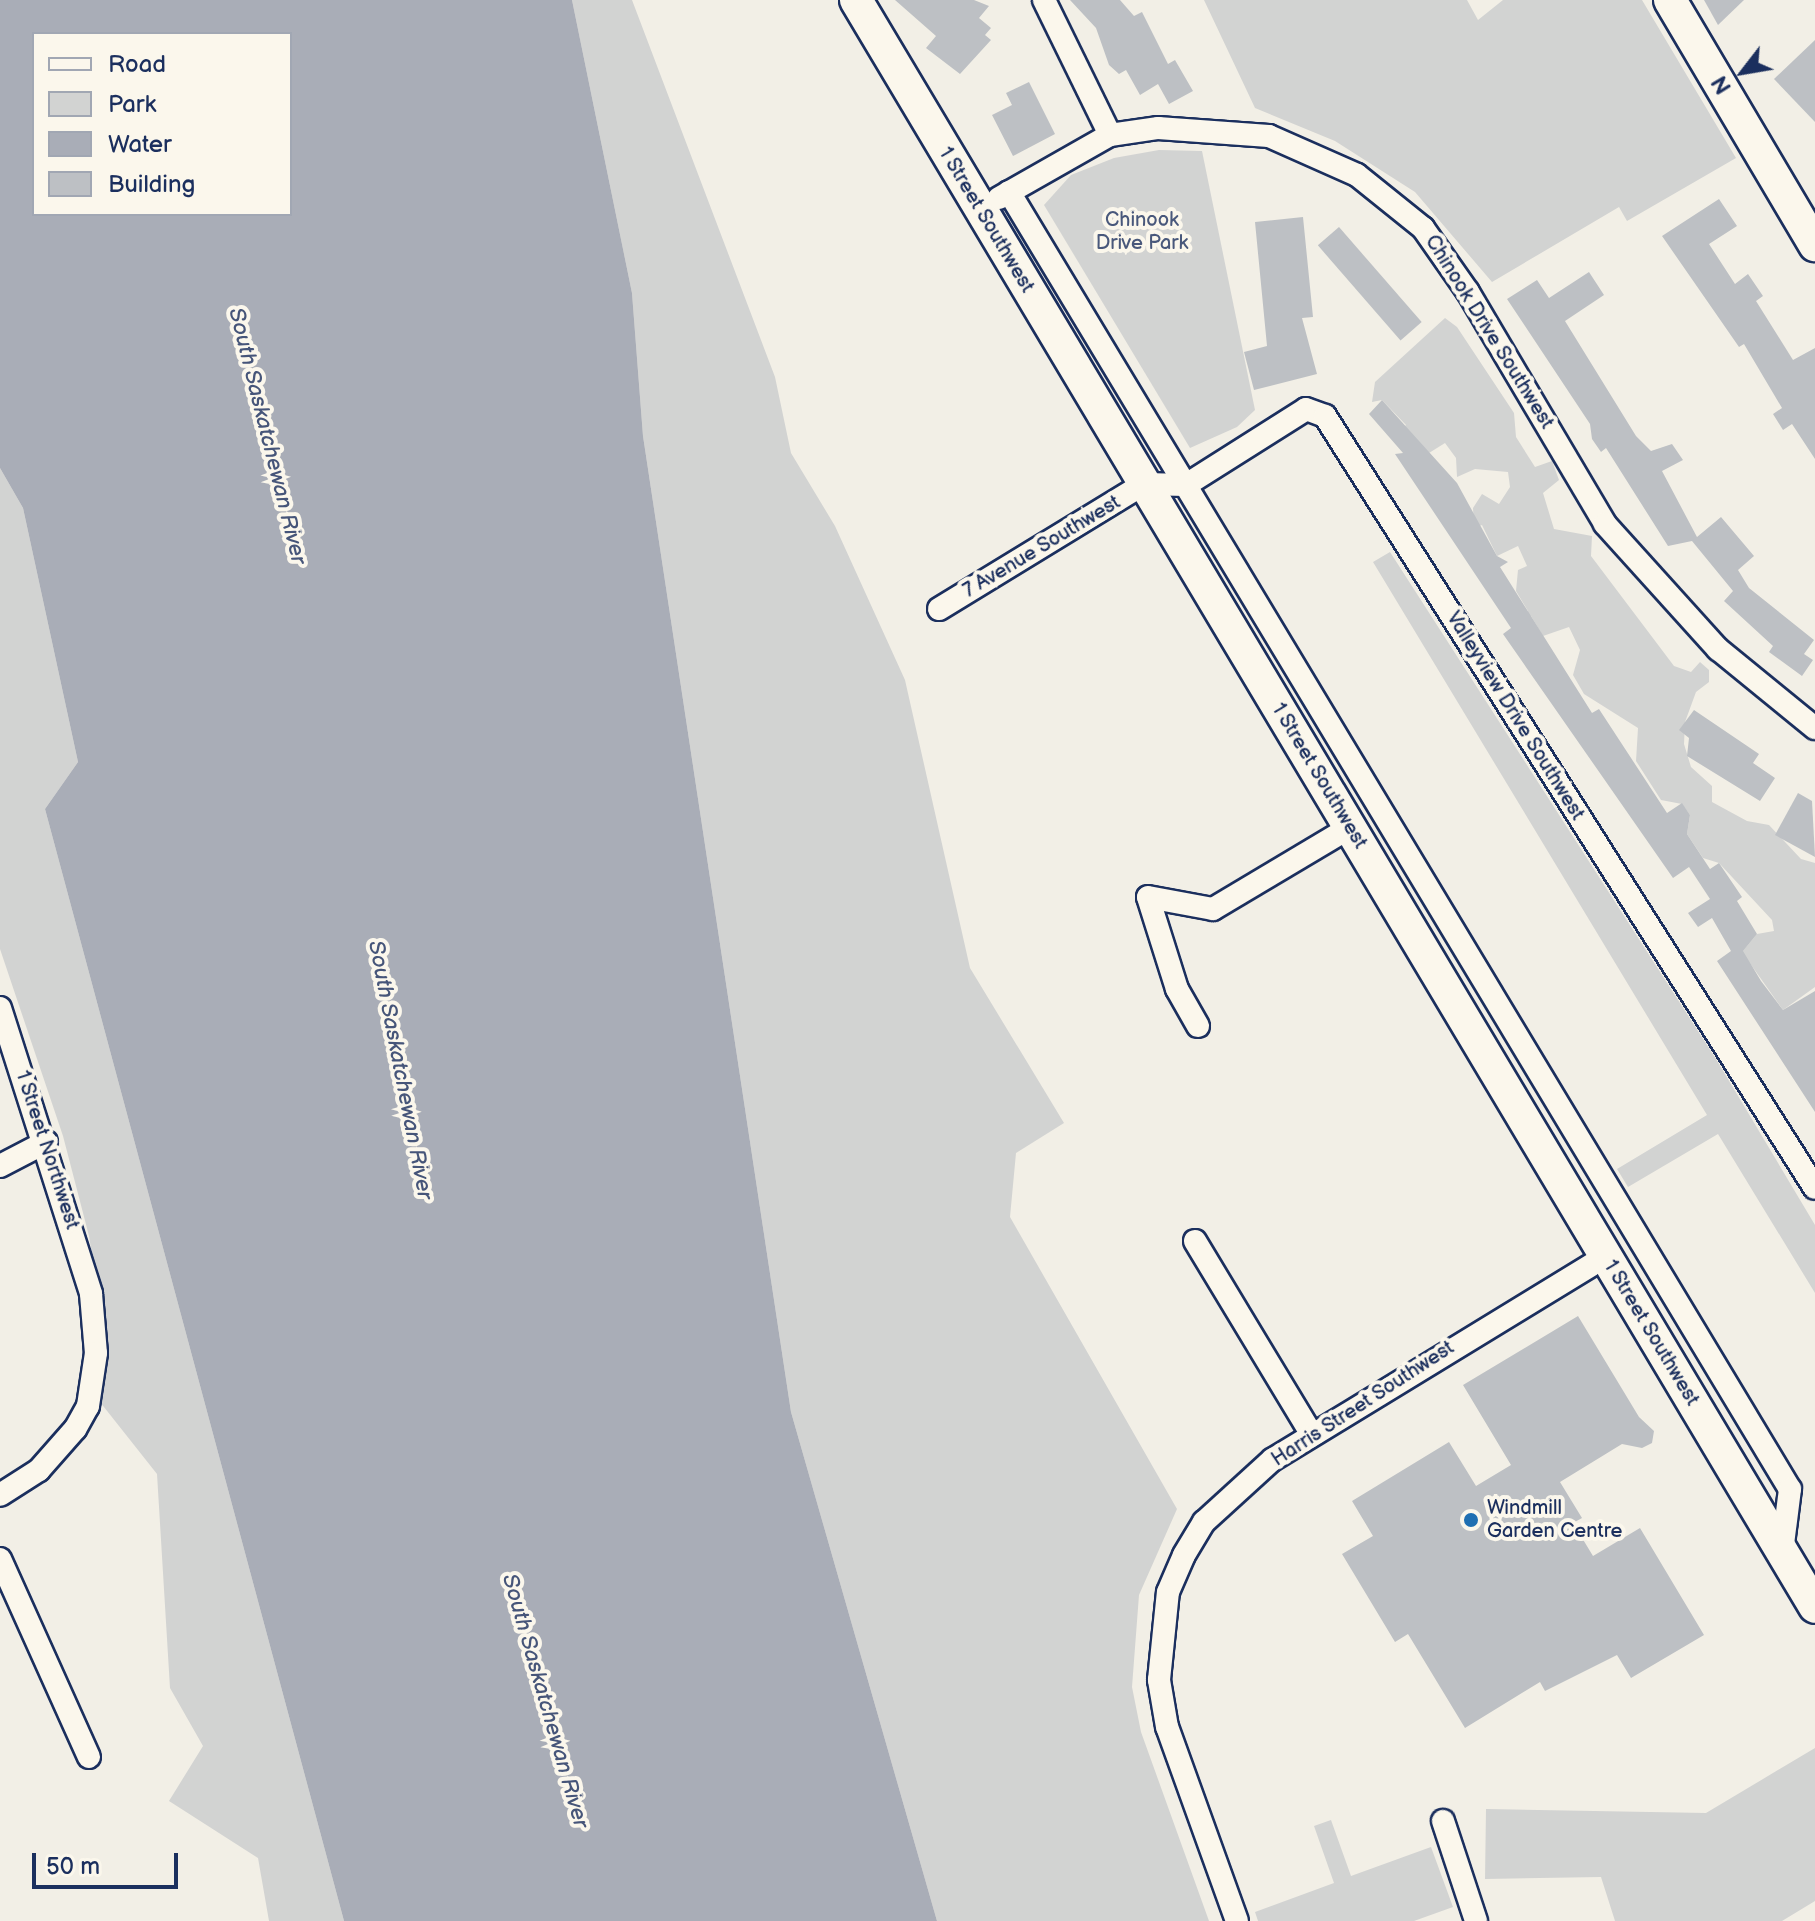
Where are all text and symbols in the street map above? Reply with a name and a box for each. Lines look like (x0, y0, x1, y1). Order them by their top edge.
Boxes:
legend (32, 32, 292, 216)
north arrow (1703, 32, 1783, 112)
text: Road (108, 50, 166, 79)
text: N (1706, 71, 1738, 99)
text: Park (108, 90, 156, 119)
text: Water (108, 130, 172, 159)
street label: 1 Street Southwest (933, 143, 1039, 297)
text: Building (108, 170, 195, 199)
park label: Chinook Drive Park (1096, 208, 1188, 255)
street label: Chinook Drive Southwest (1419, 231, 1559, 433)
water label: South Saskatchewan River (222, 305, 312, 567)
street label: 7 Avenue Southwest (959, 490, 1125, 604)
street label: Valleyview Drive Southwest (1441, 607, 1589, 825)
street label: 1 Street Southwest (1266, 699, 1372, 853)
water label: South Saskatchewan River (362, 938, 438, 1202)
street label: 1 Street Northwest (10, 1068, 84, 1232)
street label: 1 Street Southwest (1598, 1256, 1704, 1410)
street label: Harris Street Southwest (1267, 1336, 1459, 1472)
place label: Windmill Garden Centre (1487, 1496, 1622, 1543)
marker: Windmill Garden Centre (1462, 1511, 1480, 1529)
water label: South Saskatchewan River (496, 1571, 594, 1831)
scale bar (36, 1837, 182, 1887)
text: 50 m (46, 1852, 100, 1881)

